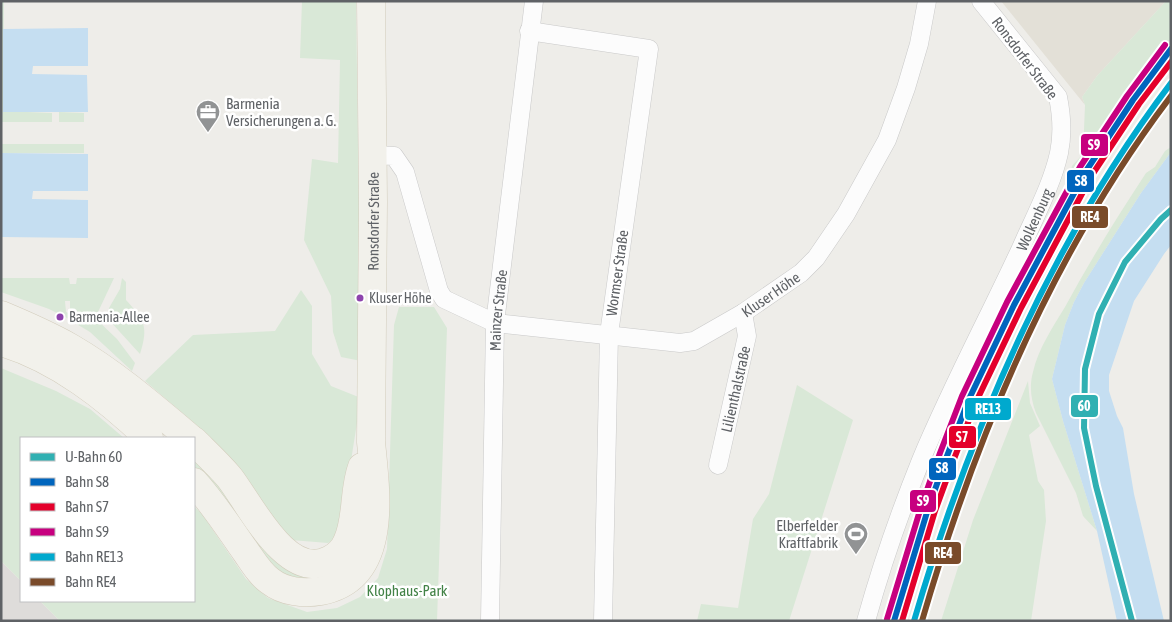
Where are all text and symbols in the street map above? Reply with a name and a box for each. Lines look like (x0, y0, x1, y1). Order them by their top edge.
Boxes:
street label: Ronsdorfer Straße (989, 14, 1062, 103)
place label: Barmenia Versicherungen a. G. (226, 95, 336, 129)
office icon: Barmenia Versicherungen a. G. (195, 99, 221, 133)
line badge: S9 (1080, 133, 1109, 157)
text: S9 (1088, 137, 1101, 153)
line badge: S8 (1066, 169, 1095, 193)
street label: Ronsdorfer Straße (364, 172, 382, 271)
text: S8 (1075, 173, 1088, 189)
street label: Wolkenburg (1012, 185, 1056, 253)
line badge: RE4 (1071, 205, 1109, 229)
text: RE4 (1080, 209, 1100, 225)
street label: Wormser Straße (603, 229, 631, 317)
street label: Mainzer Straße (486, 268, 510, 351)
street label: Kluser Höhe (738, 268, 803, 320)
place label: Kluser Höhe (369, 290, 432, 306)
marker: Kluser Höhe (355, 293, 365, 303)
place label: Barmenia-Allee (69, 309, 150, 325)
marker: Barmenia-Allee (55, 312, 65, 322)
street label: Lilienthalstraße (717, 344, 753, 434)
line badge: 60 (1070, 394, 1099, 418)
line badge: RE13 (964, 397, 1012, 421)
text: 60 (1077, 398, 1091, 414)
text: RE13 (975, 401, 1001, 417)
line badge: S7 (948, 425, 977, 449)
text: S7 (956, 429, 968, 445)
legend (20, 437, 195, 602)
text: U-Bahn 60 (65, 448, 122, 465)
line badge: S8 (928, 457, 957, 481)
text: S8 (936, 460, 949, 476)
text: Bahn S8 (65, 473, 109, 490)
line badge: S9 (909, 489, 937, 513)
text: S9 (917, 493, 930, 509)
text: Bahn S7 (65, 498, 109, 515)
place label: Elberfelder Kraftfabrik (776, 517, 839, 551)
sports icon: Elberfelder Kraftfabrik (843, 521, 869, 555)
text: Bahn S9 (65, 523, 109, 540)
line badge: RE4 (924, 541, 962, 565)
text: RE4 (933, 545, 953, 561)
text: Bahn RE13 (65, 548, 124, 565)
text: Bahn RE4 (65, 573, 117, 590)
park label: Klophaus-Park (367, 582, 448, 599)

